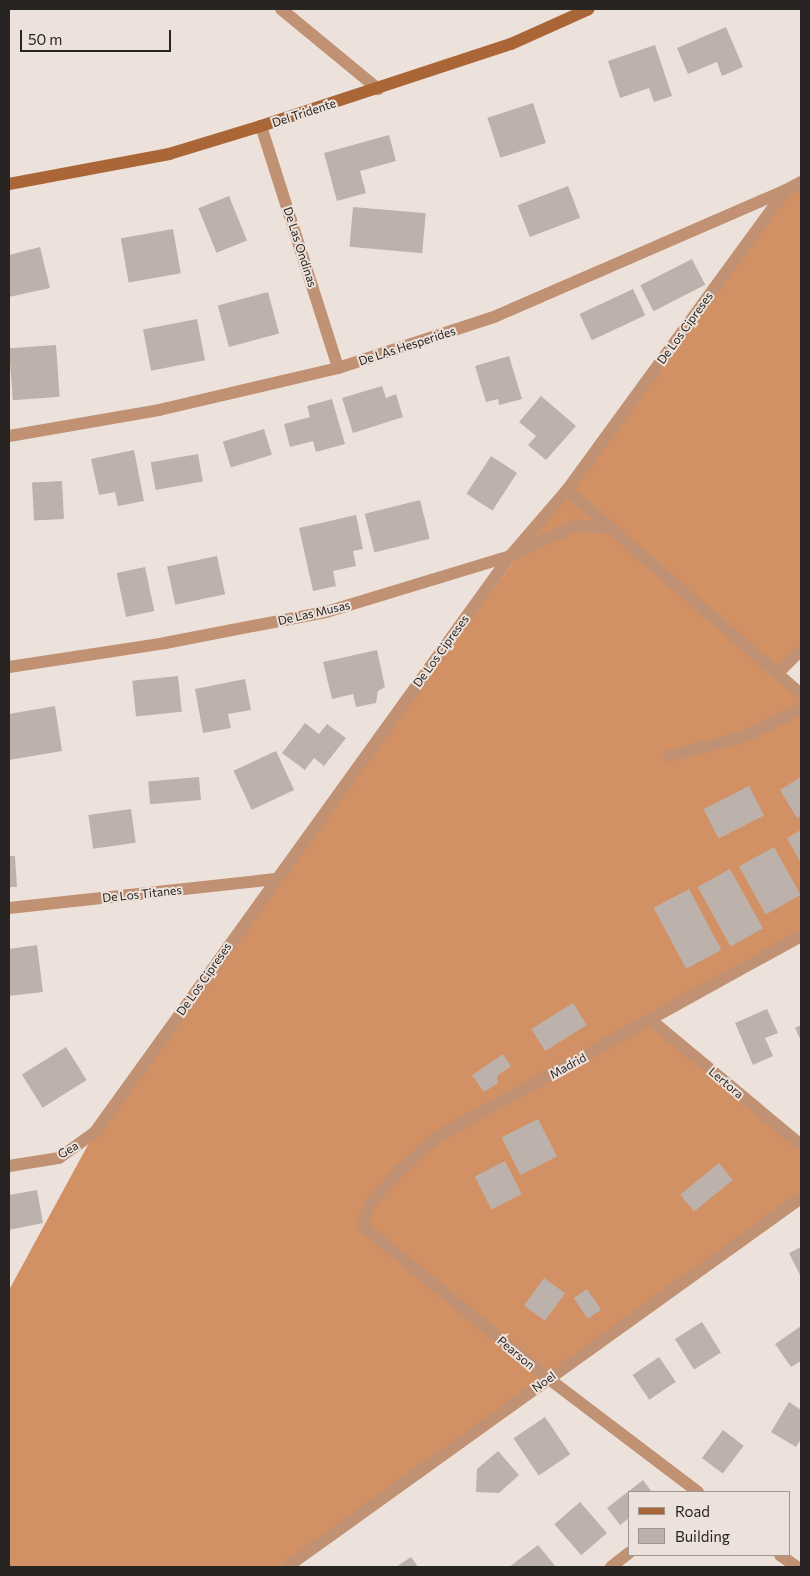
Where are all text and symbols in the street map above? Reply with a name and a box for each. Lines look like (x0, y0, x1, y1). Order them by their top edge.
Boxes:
scale bar (22, 20, 174, 52)
text: 50 m (28, 30, 62, 48)
street label: Del Tridente (270, 96, 338, 130)
street label: De Las Ondinas (280, 205, 320, 289)
street label: De Los Cipreses (654, 289, 716, 367)
street label: De LAs Hesperides (357, 324, 457, 368)
street label: De Las Musas (276, 598, 352, 628)
street label: De Los Cipreses (410, 612, 472, 690)
street label: De Los Titanes (102, 883, 182, 905)
street label: De Los Cipreses (174, 940, 234, 1018)
street label: Madrid (547, 1050, 589, 1082)
street label: Lertora (706, 1064, 746, 1102)
street label: Gea (55, 1138, 81, 1162)
street label: Pearson (495, 1333, 537, 1373)
street label: Noel (529, 1369, 559, 1395)
legend (628, 1491, 790, 1556)
text: Road (675, 1502, 710, 1520)
text: Building (675, 1527, 730, 1545)

